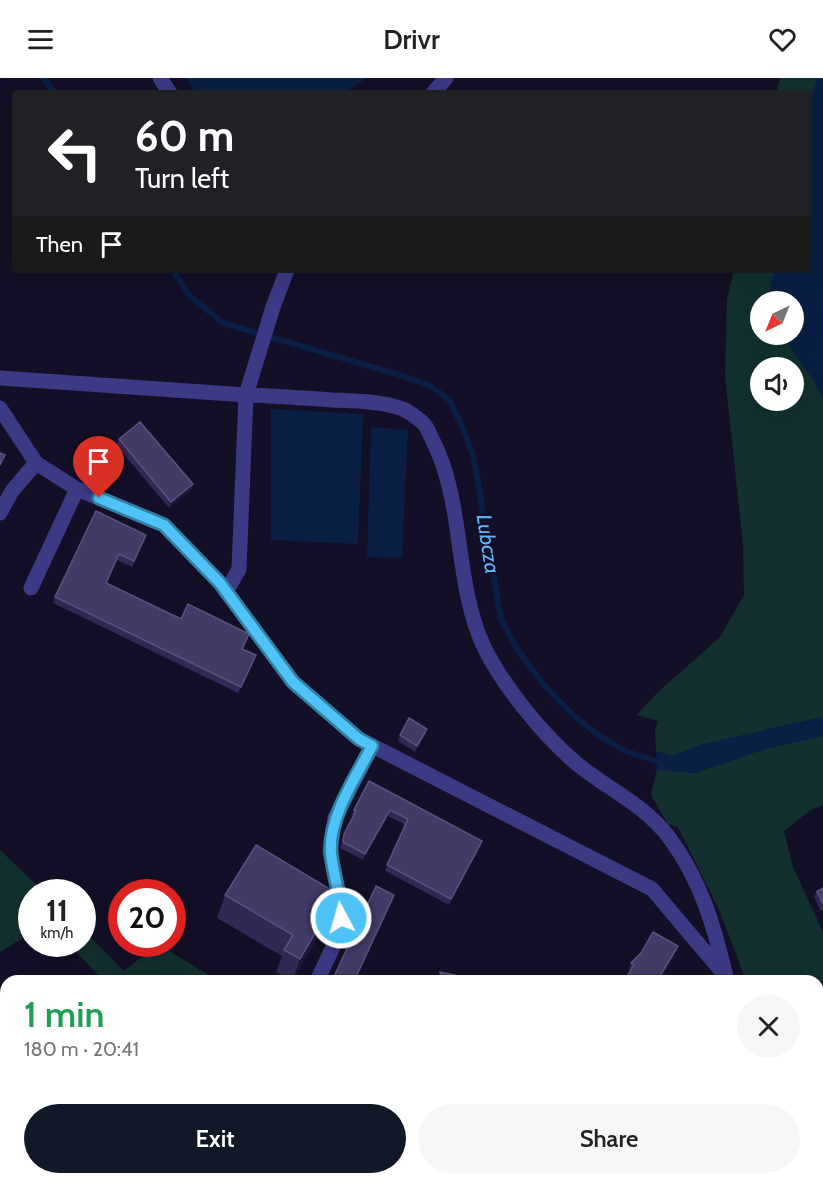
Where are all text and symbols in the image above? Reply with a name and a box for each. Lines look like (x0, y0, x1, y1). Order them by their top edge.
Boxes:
icon: menu (24, 23, 57, 56)
text: Drivr (383, 23, 440, 56)
icon: heart (766, 23, 799, 56)
text: 60 m (135, 110, 234, 162)
icon: left (36, 114, 114, 192)
text: Turn left (135, 162, 229, 195)
icon: arrive (95, 228, 128, 261)
text: Then (36, 231, 83, 258)
north arrow (750, 291, 804, 345)
map controls (750, 291, 804, 411)
button: sound (750, 357, 804, 411)
pin (73, 436, 124, 498)
icon: arrive (82, 445, 115, 478)
water label: Lubcza (471, 512, 506, 576)
speed limit sign: 20 (108, 879, 186, 957)
position arrow (309, 886, 373, 950)
text: 11 (46, 892, 68, 929)
text: km/h (41, 924, 73, 942)
text: 1 min (24, 992, 104, 1036)
button: close (737, 995, 800, 1058)
text: 180 m · 20:41 (24, 1037, 139, 1061)
button: Exit (24, 1104, 406, 1173)
button: Share (418, 1104, 800, 1173)

